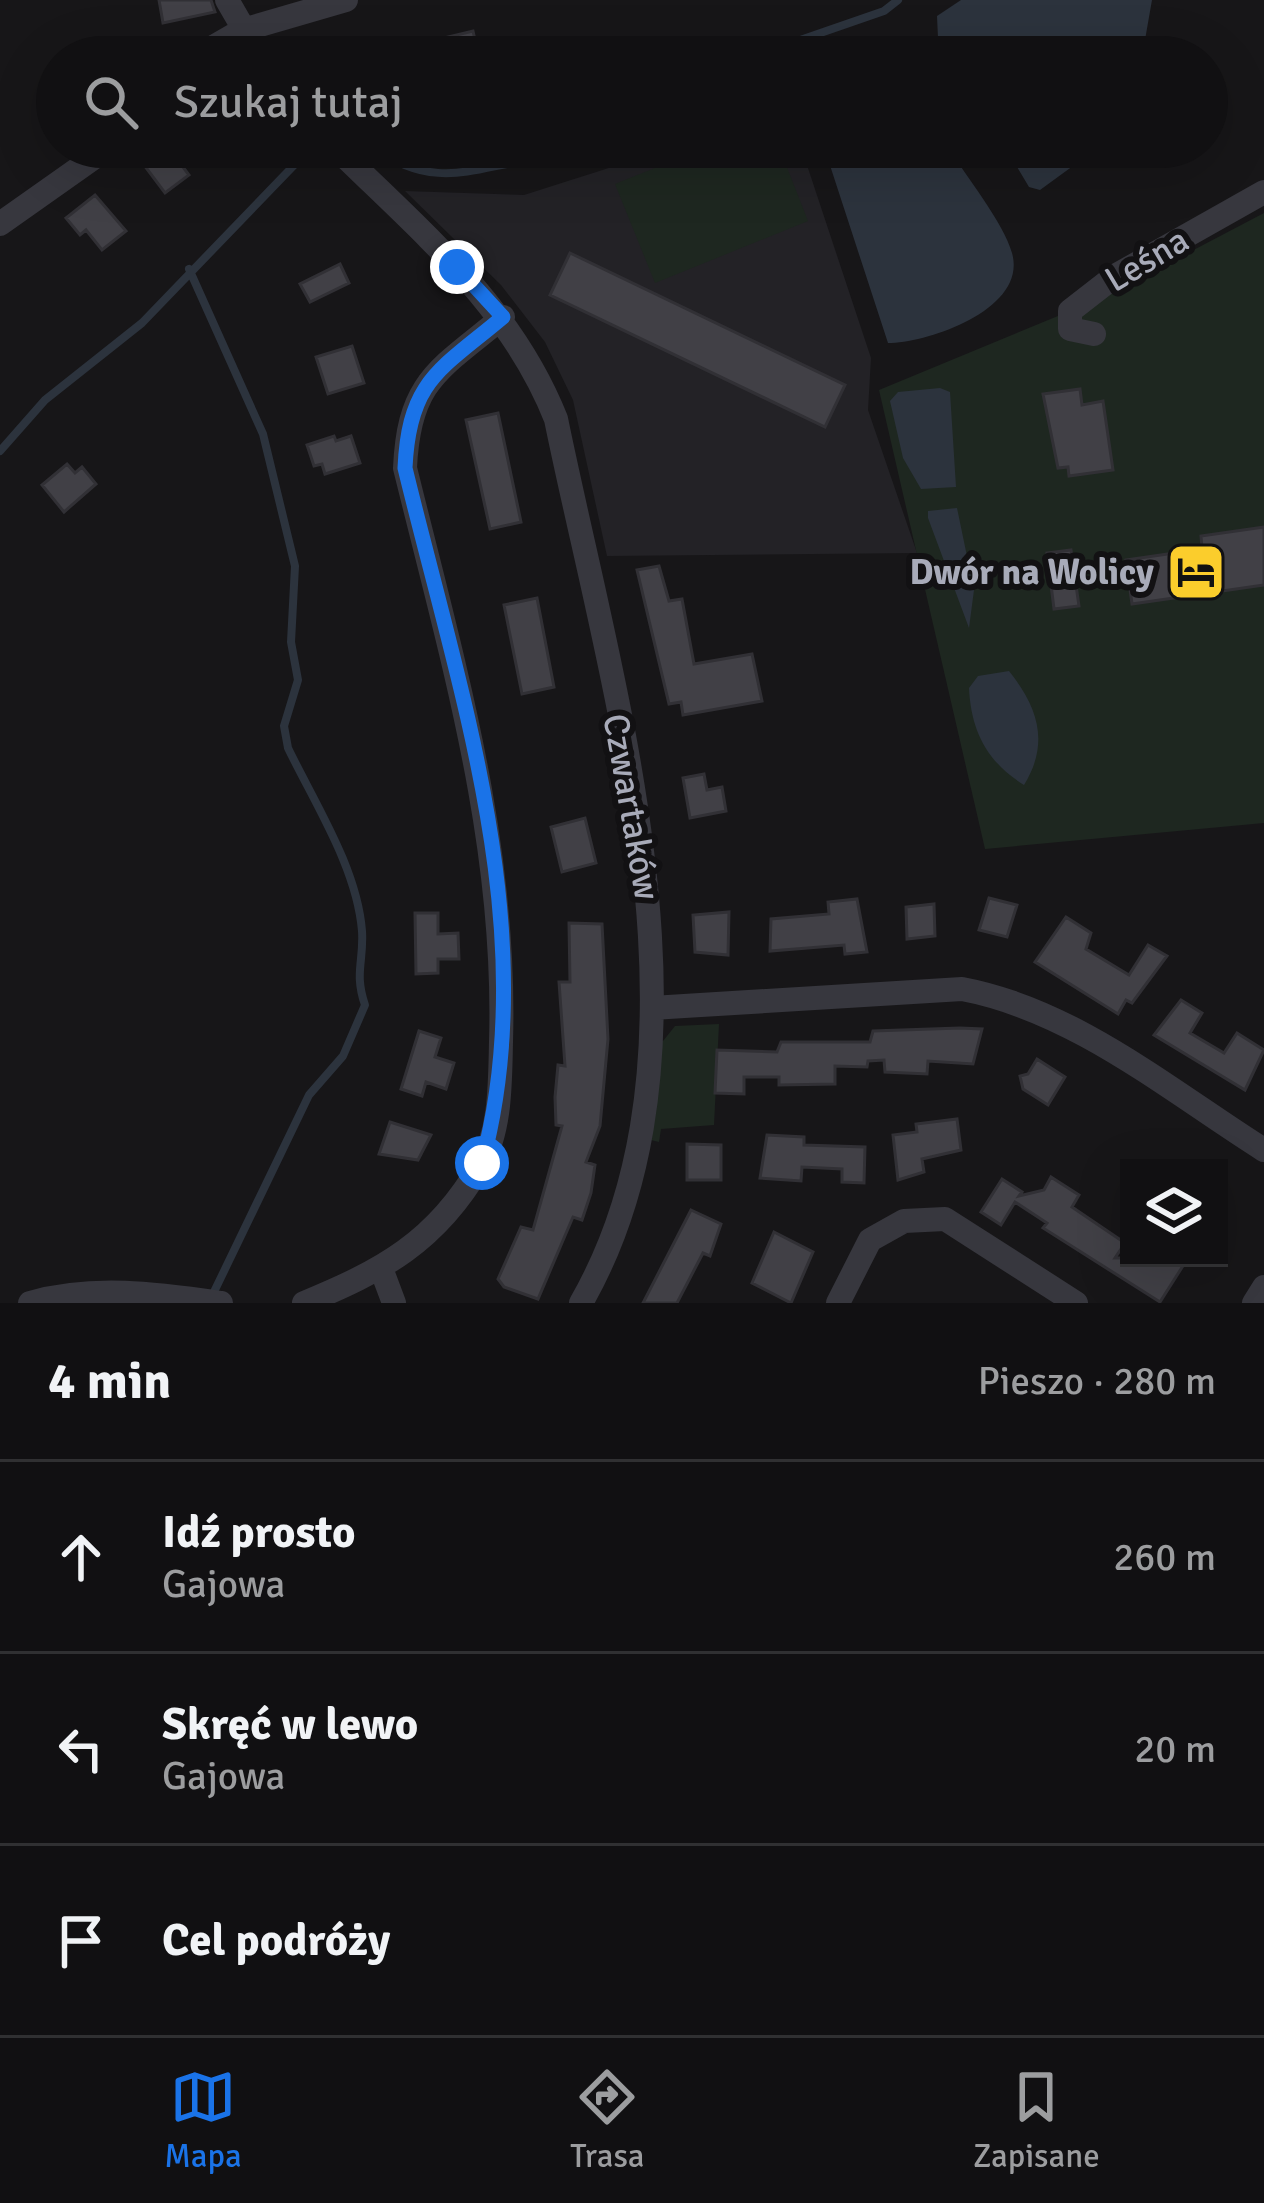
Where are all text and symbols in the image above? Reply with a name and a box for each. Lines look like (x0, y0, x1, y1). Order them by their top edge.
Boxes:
search box (36, 36, 1228, 168)
icon: search (78, 69, 144, 135)
text: Szukaj tutaj (174, 75, 403, 130)
street label: Leśna (1097, 218, 1197, 302)
route end (430, 240, 484, 294)
hotel icon: Dwór na Wolicy (1165, 541, 1227, 603)
place label: Dwór na Wolicy (909, 550, 1154, 595)
street label: Czwartaków (592, 710, 670, 904)
route start (455, 1136, 509, 1190)
map controls (1120, 1159, 1228, 1267)
button: layers (1120, 1159, 1228, 1267)
text: 4 min (48, 1350, 171, 1413)
text: Pieszo · 280 m (978, 1357, 1216, 1405)
text: Idź prosto (162, 1505, 355, 1560)
icon: ahead (48, 1524, 114, 1590)
text: 260 m (1113, 1533, 1216, 1581)
text: Gajowa (162, 1560, 285, 1608)
text: Skręć w lewo (162, 1697, 418, 1752)
icon: left (48, 1716, 114, 1782)
text: 20 m (1134, 1725, 1216, 1773)
text: Gajowa (162, 1752, 285, 1800)
icon: arrive (48, 1908, 114, 1974)
text: Cel podróży (162, 1913, 390, 1968)
tab: Mapa (164, 2064, 242, 2177)
tab: Trasa (570, 2064, 645, 2177)
tab: Zapisane (973, 2064, 1100, 2177)

